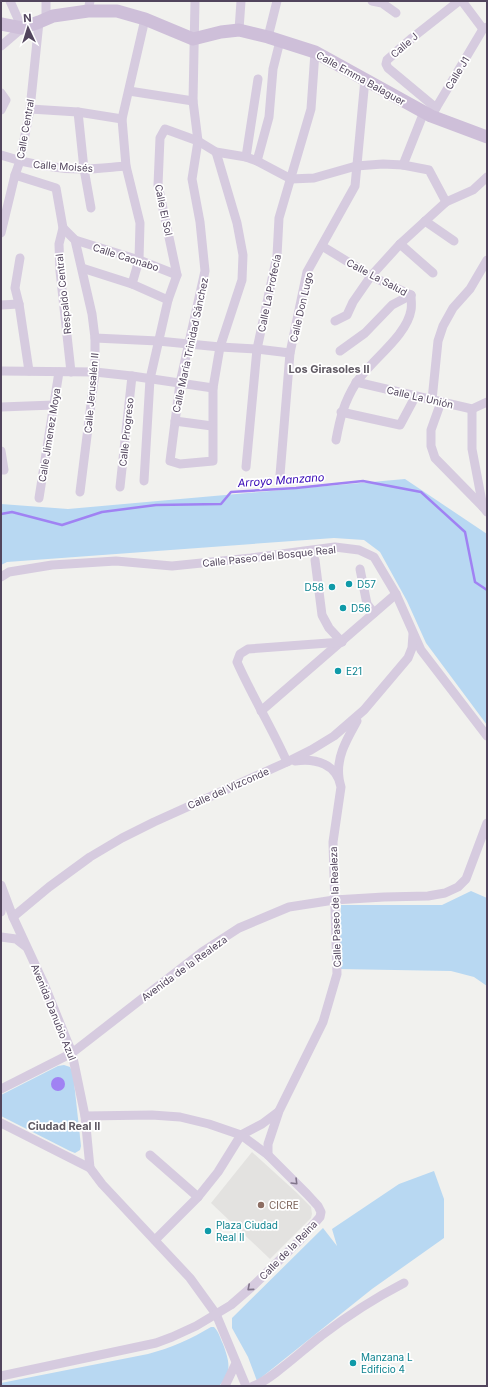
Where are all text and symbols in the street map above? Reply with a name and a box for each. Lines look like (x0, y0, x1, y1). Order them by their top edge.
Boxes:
north arrow (8, 8, 48, 48)
text: N (23, 11, 32, 25)
street label: Calle J (388, 30, 420, 60)
street label: Calle Emma Balaguer (314, 48, 408, 108)
street label: Calle J1 (443, 54, 471, 92)
street label: Calle Central (14, 98, 36, 160)
street label: Calle Moisés (33, 158, 93, 174)
street label: Calle El Sol (153, 183, 175, 237)
street label: Calle Caonabo (91, 241, 161, 273)
street label: Respaldo Central (53, 253, 73, 335)
street label: Calle La Profecía (255, 253, 283, 333)
street label: Calle La Salud (345, 256, 409, 298)
street label: Calle Don Lugo (287, 271, 315, 343)
street label: Calle María Trinidad Sánchez (170, 276, 210, 414)
street label: Calle Jerusalén II (81, 352, 101, 434)
district label: Los Girasoles II (288, 362, 370, 376)
street label: Calle La Unión (385, 383, 455, 411)
street label: Calle Jimenez Moya (36, 387, 62, 483)
street label: Calle Progreso (116, 397, 136, 467)
water label: Arroyo Manzano (236, 470, 325, 490)
street label: Calle Paseo del Bosque Real (202, 543, 336, 569)
place label: D57 (357, 578, 376, 590)
marker: D57 (344, 579, 354, 589)
place label: D58 (305, 581, 324, 593)
marker: D58 (327, 582, 337, 592)
place label: D56 (351, 602, 371, 614)
marker: D56 (338, 603, 348, 613)
place label: E21 (346, 665, 362, 677)
marker: E21 (333, 666, 343, 676)
street label: Calle del Vizconde (185, 765, 271, 811)
street label: Calle Paseo de la Realeza (327, 846, 343, 968)
street label: Avenida de la Realeza (139, 933, 229, 1003)
street label: Avenida Danubio Azul (29, 962, 79, 1062)
district label: Ciudad Real II (28, 1119, 100, 1133)
one-way arrow (290, 1177, 298, 1185)
place label: CICRE (269, 1199, 299, 1211)
marker: CICRE (256, 1200, 266, 1210)
street label: Calle de la Reina (257, 1218, 319, 1282)
place label: Plaza Ciudad Real II (216, 1219, 278, 1243)
marker: Plaza Ciudad Real II (203, 1226, 213, 1236)
one-way arrow (248, 1283, 255, 1290)
place label: Manzana L Edificio 4 (361, 1351, 413, 1375)
marker: Manzana L Edificio 4 (348, 1358, 358, 1368)

